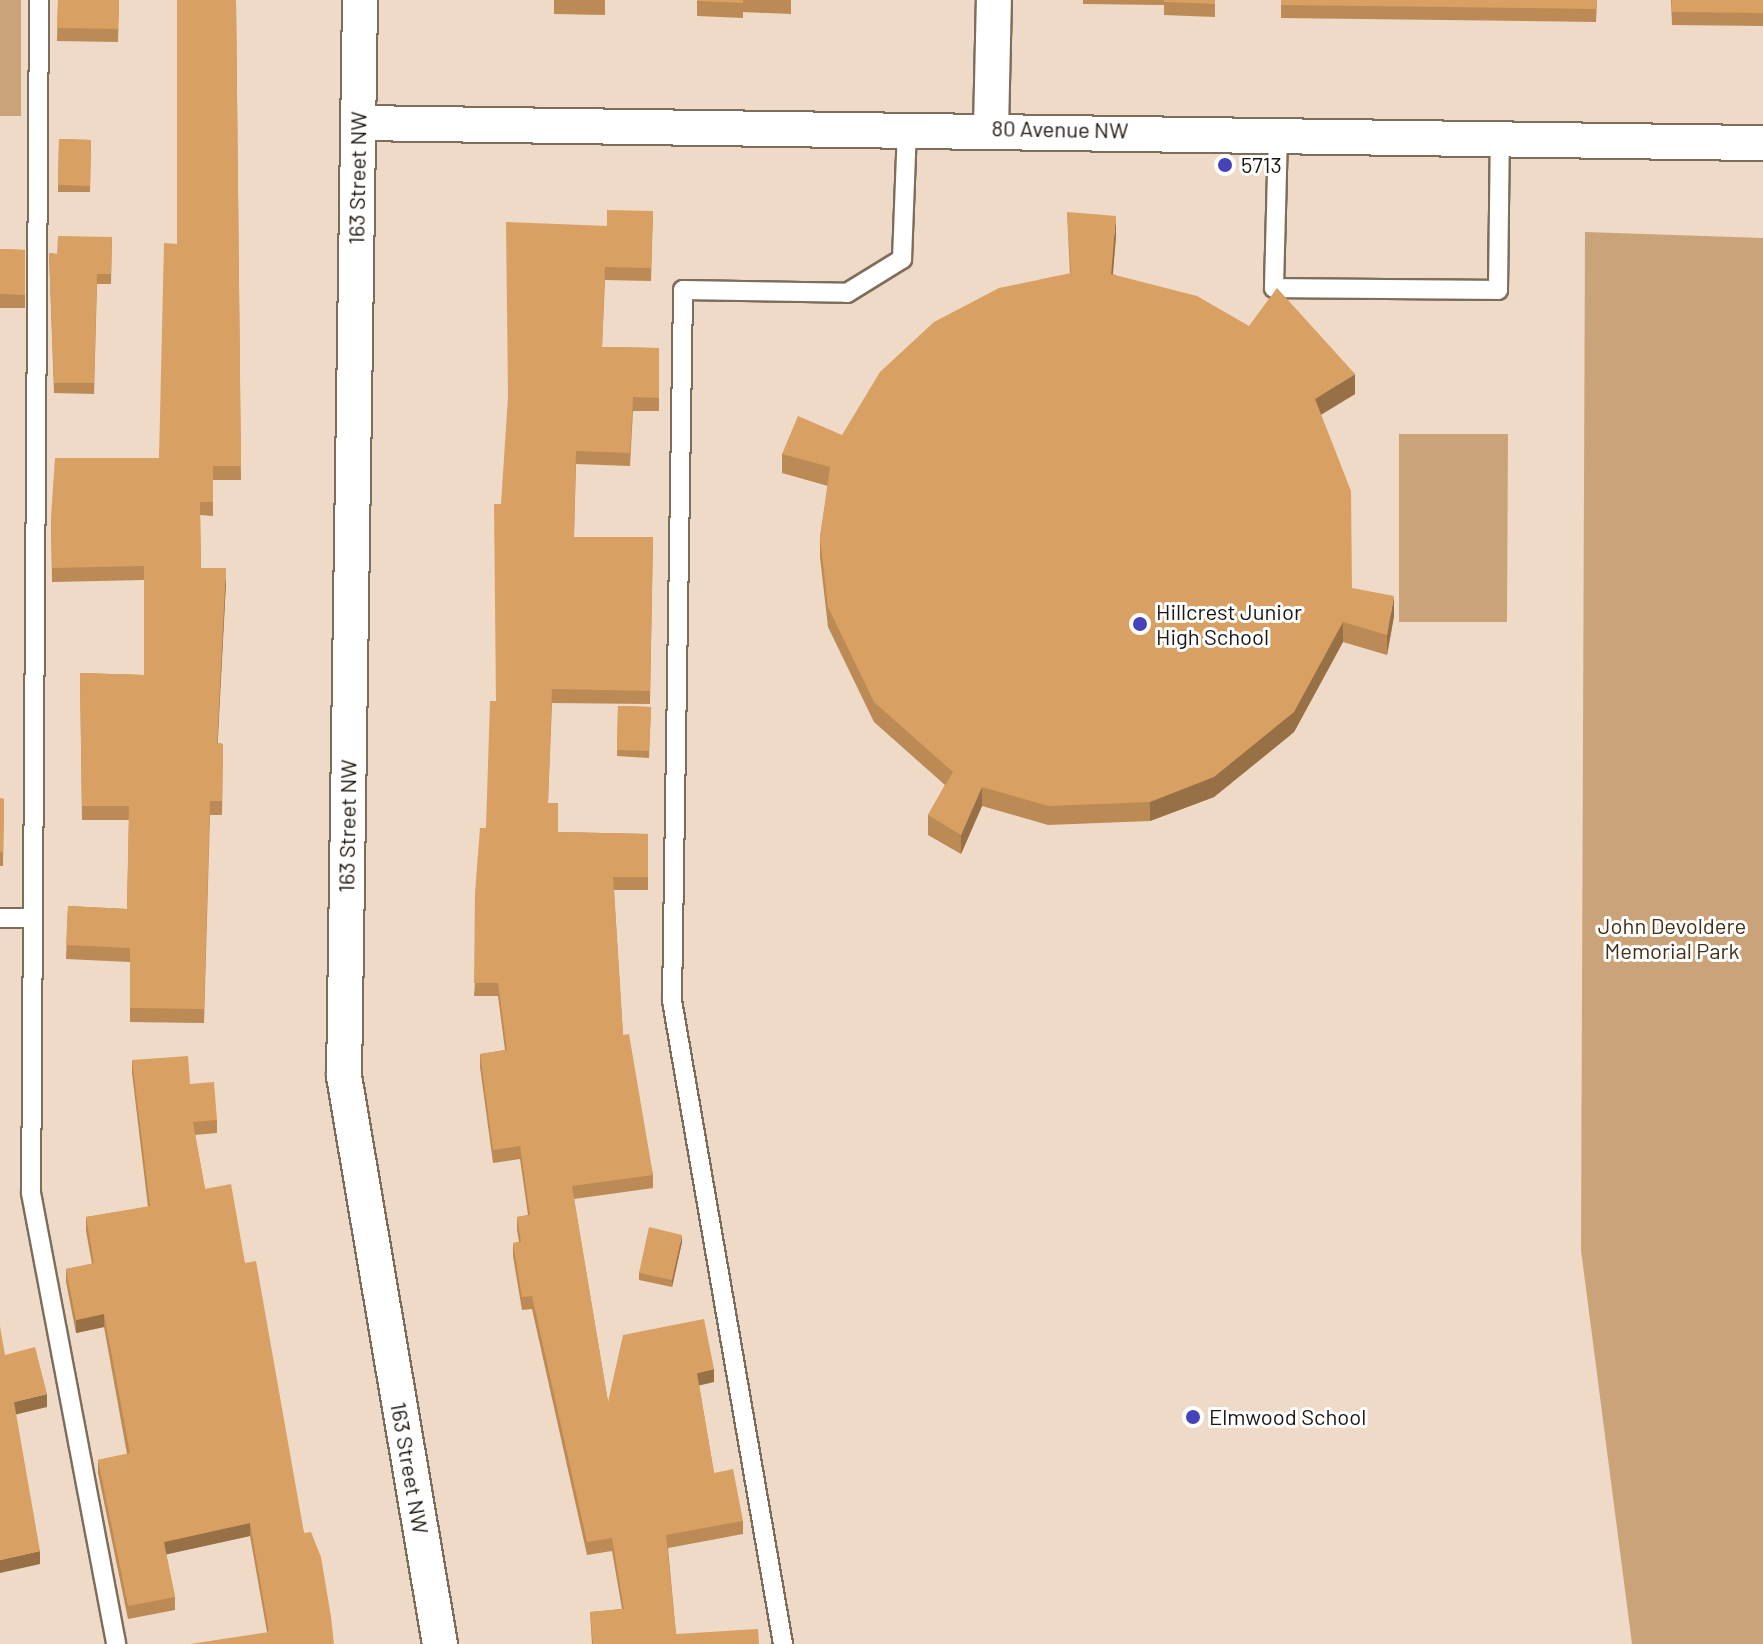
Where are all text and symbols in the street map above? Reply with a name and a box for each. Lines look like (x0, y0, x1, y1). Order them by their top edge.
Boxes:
street label: 163 Street NW (343, 111, 371, 245)
street label: 80 Avenue NW (991, 115, 1129, 143)
place label: 5713 (1241, 152, 1282, 178)
marker: 5713 (1216, 156, 1234, 174)
place label: Hillcrest Junior High School (1156, 598, 1302, 650)
marker: Hillcrest Junior High School (1131, 615, 1149, 633)
street label: 163 Street NW (333, 759, 361, 893)
park label: John Devoldere Memorial Park (1598, 912, 1746, 964)
street label: 163 Street NW (385, 1400, 435, 1536)
place label: Elmwood School (1209, 1404, 1366, 1430)
marker: Elmwood School (1184, 1408, 1202, 1426)

